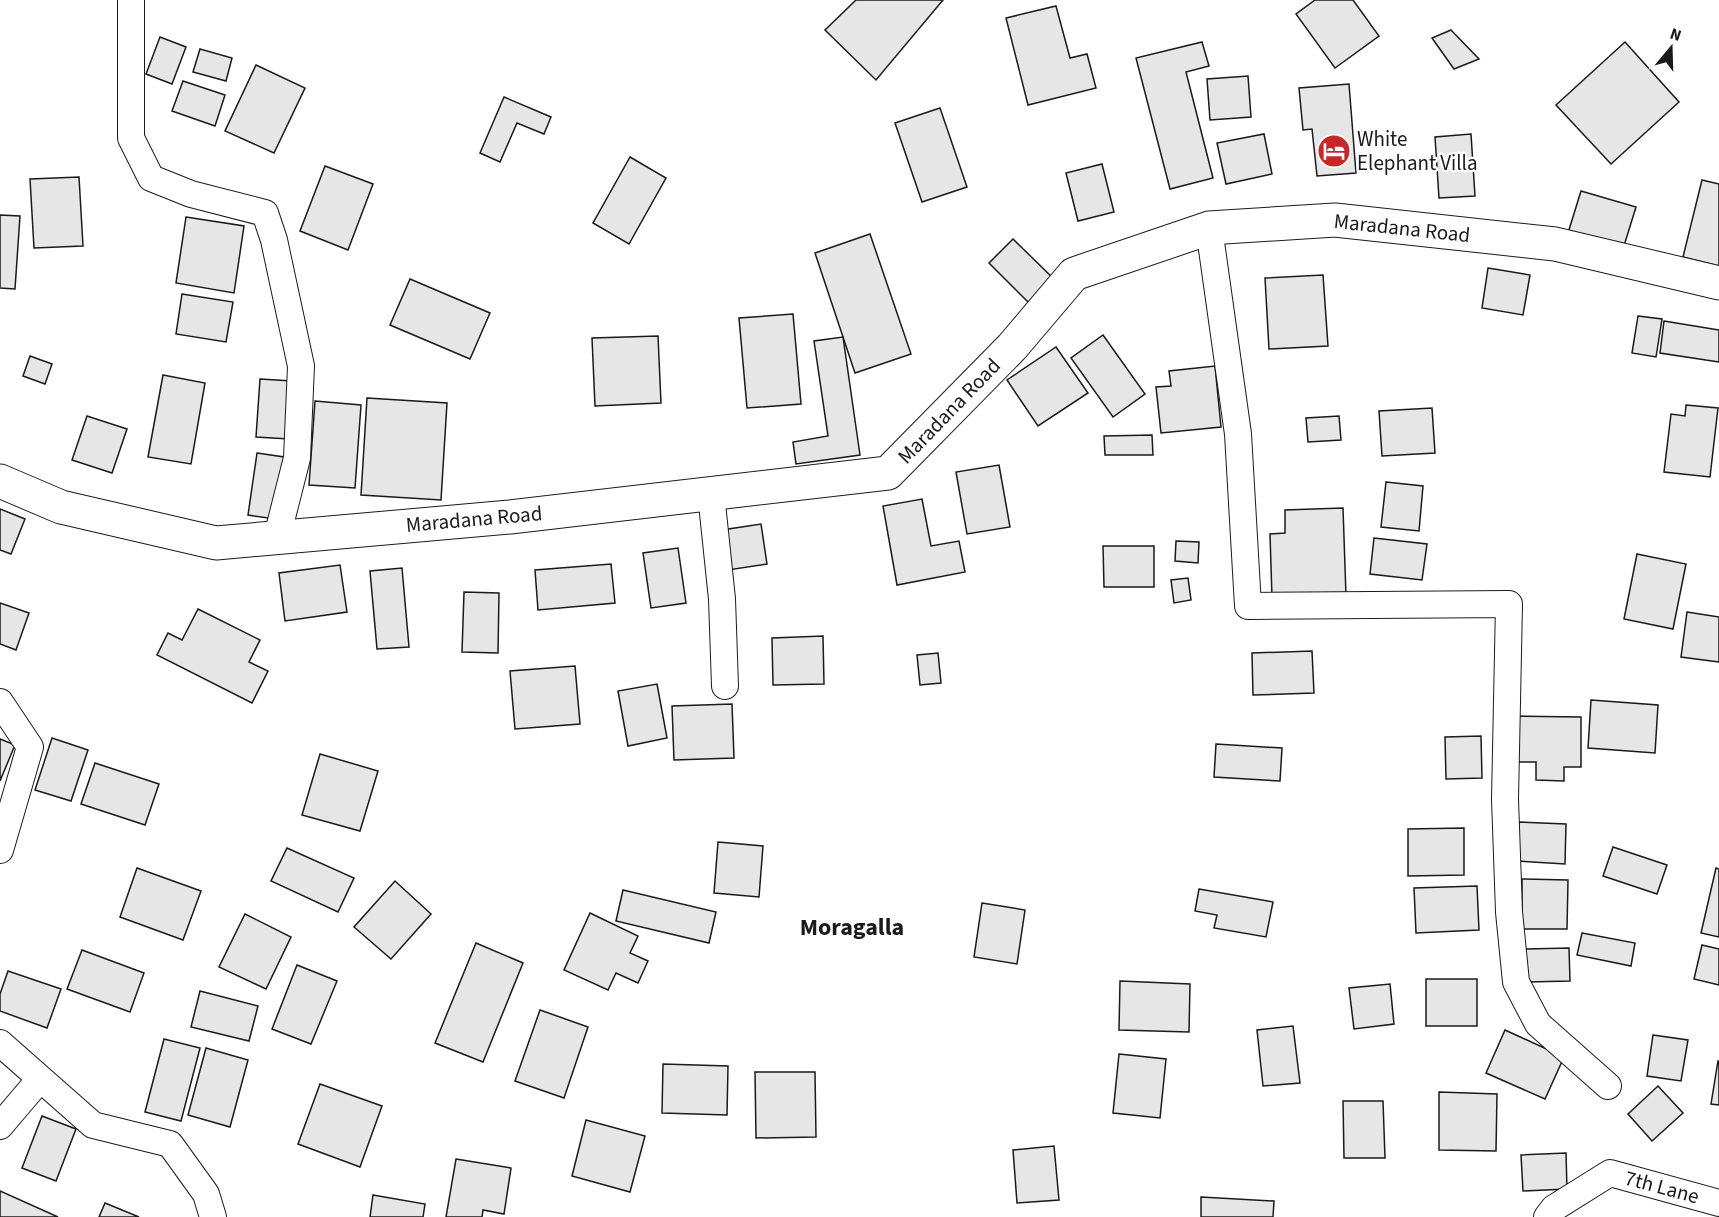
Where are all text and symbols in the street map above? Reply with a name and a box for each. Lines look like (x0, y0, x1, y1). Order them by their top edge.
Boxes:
north arrow (1641, 18, 1701, 78)
text: N (1667, 23, 1684, 47)
place label: White Elephant Villa (1357, 124, 1478, 178)
hotel icon: White Elephant Villa (1316, 133, 1352, 169)
street label: Maradana Road (1332, 206, 1472, 250)
street label: Maradana Road (891, 351, 1007, 471)
street label: Maradana Road (405, 498, 543, 540)
district label: Moragalla (800, 910, 904, 945)
street label: 7th Lane (1621, 1163, 1703, 1211)

